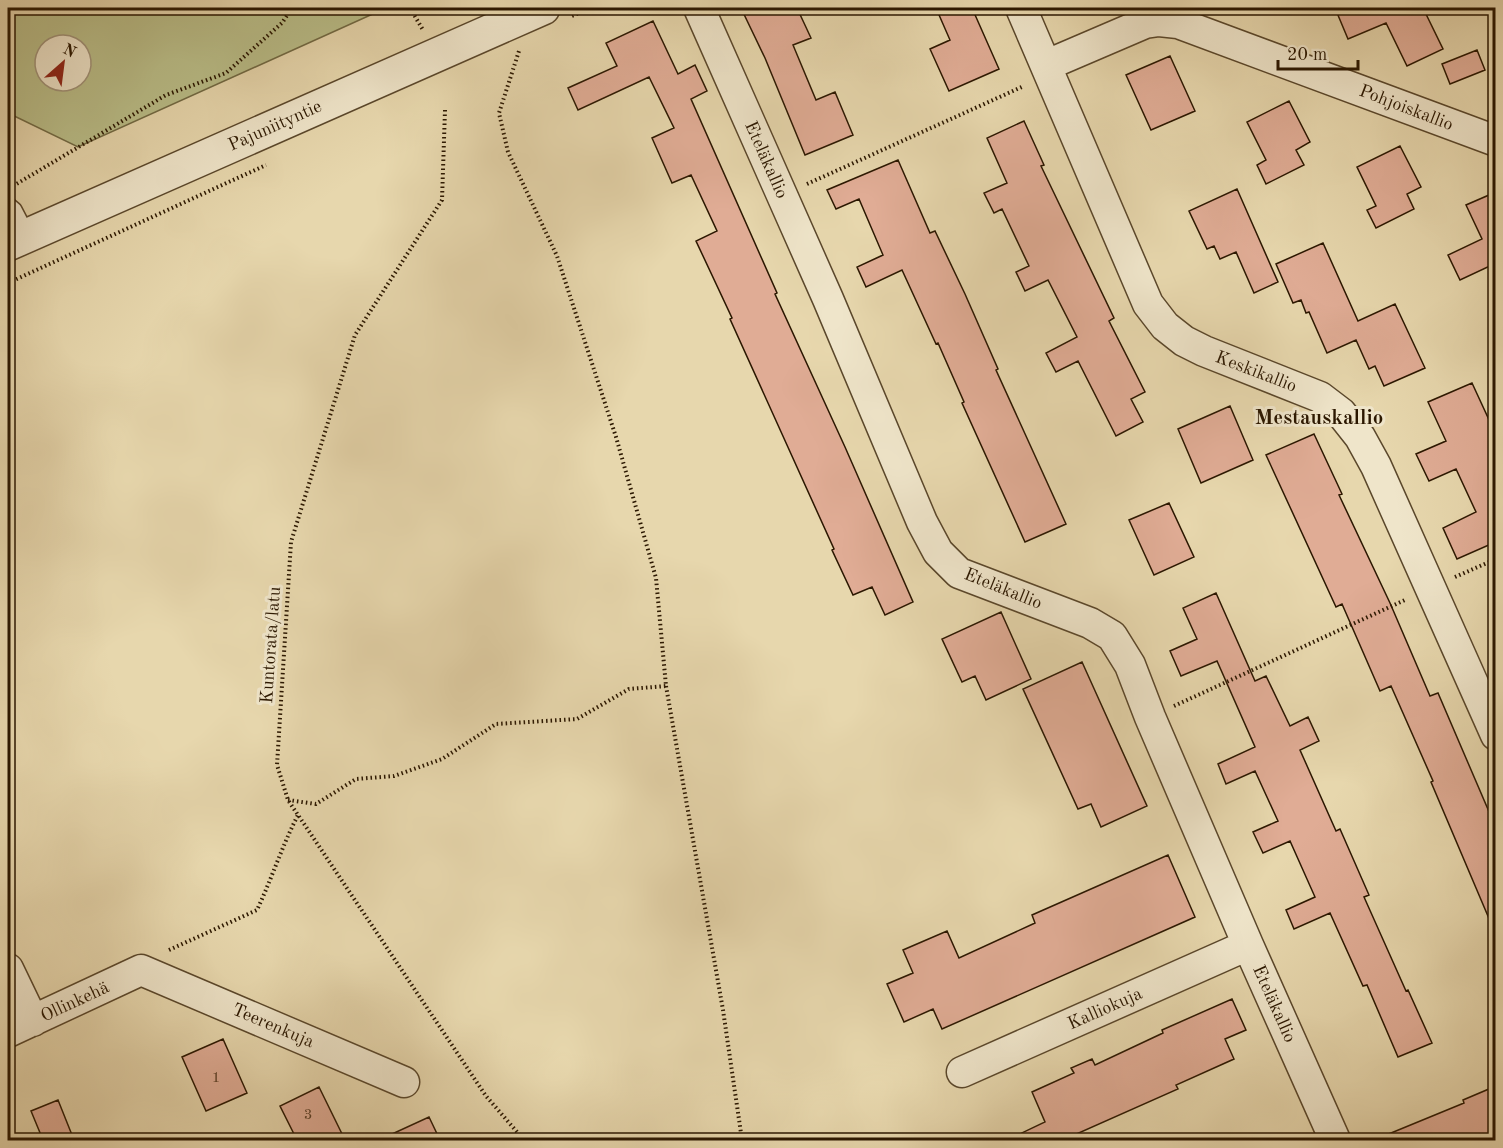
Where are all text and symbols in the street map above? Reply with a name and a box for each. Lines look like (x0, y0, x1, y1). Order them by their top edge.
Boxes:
north arrow (33, 33, 93, 93)
scale bar (1278, 33, 1358, 71)
text: N (60, 42, 79, 62)
text: 20 m (1287, 46, 1327, 64)
street label: Pohjoiskallio (1356, 82, 1456, 134)
street label: Pajuniityntie (226, 97, 324, 155)
street label: Eteläkallio (741, 119, 791, 201)
street label: Keskikallio (1213, 348, 1299, 396)
district label: Mestauskallio (1255, 408, 1383, 429)
street label: Eteläkallio (961, 565, 1045, 613)
street label: Kuntorata/latu (258, 585, 284, 704)
street label: Eteläkallio (1249, 963, 1299, 1045)
street label: Ollinkehä (38, 978, 112, 1026)
street label: Kalliokuja (1065, 985, 1145, 1033)
street label: Teerenkuja (229, 1001, 317, 1051)
house number: 1 (212, 1071, 220, 1086)
house number: 3 (304, 1108, 312, 1123)

